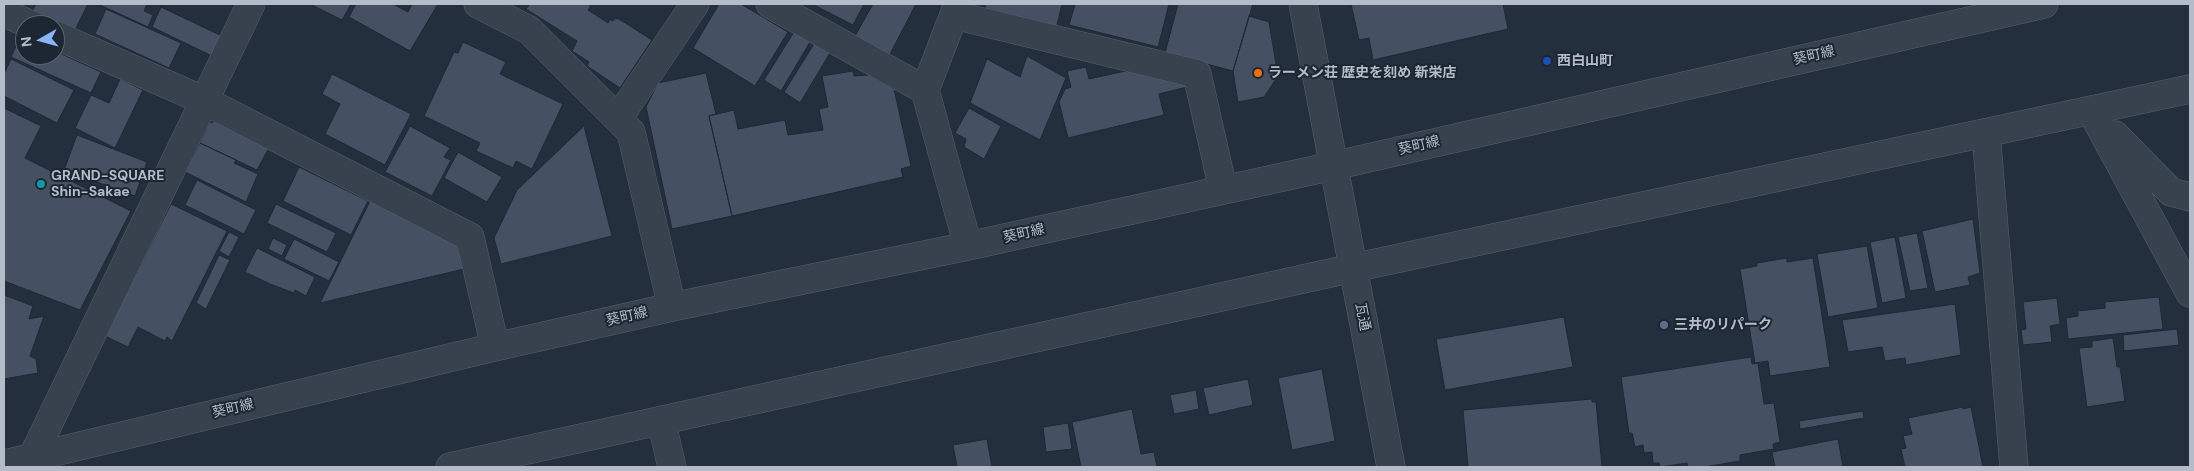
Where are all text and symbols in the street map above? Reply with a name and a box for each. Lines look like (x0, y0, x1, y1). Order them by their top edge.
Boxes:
north arrow (15, 15, 65, 65)
text: N (17, 36, 36, 48)
street label: 葵町線 (1792, 43, 1836, 69)
place label: 西白山町 (1557, 53, 1613, 69)
marker: 西白山町 (1541, 55, 1553, 67)
place label: ラーメン荘 歴史を刻め 新栄店 (1268, 65, 1457, 81)
marker: ラーメン荘 歴史を刻め 新栄店 (1252, 67, 1264, 79)
street label: 葵町線 (1397, 133, 1441, 159)
place label: GRAND-SQUARE Shin-Sakae (51, 168, 164, 200)
marker: GRAND-SQUARE Shin-Sakae (35, 178, 47, 190)
street label: 葵町線 (1002, 221, 1046, 247)
street label: 瓦通 (1351, 302, 1373, 332)
street label: 葵町線 (605, 304, 649, 330)
place label: 三井のリパーク (1674, 317, 1772, 333)
marker: 三井のリパーク (1658, 319, 1670, 331)
street label: 葵町線 (211, 396, 255, 422)

